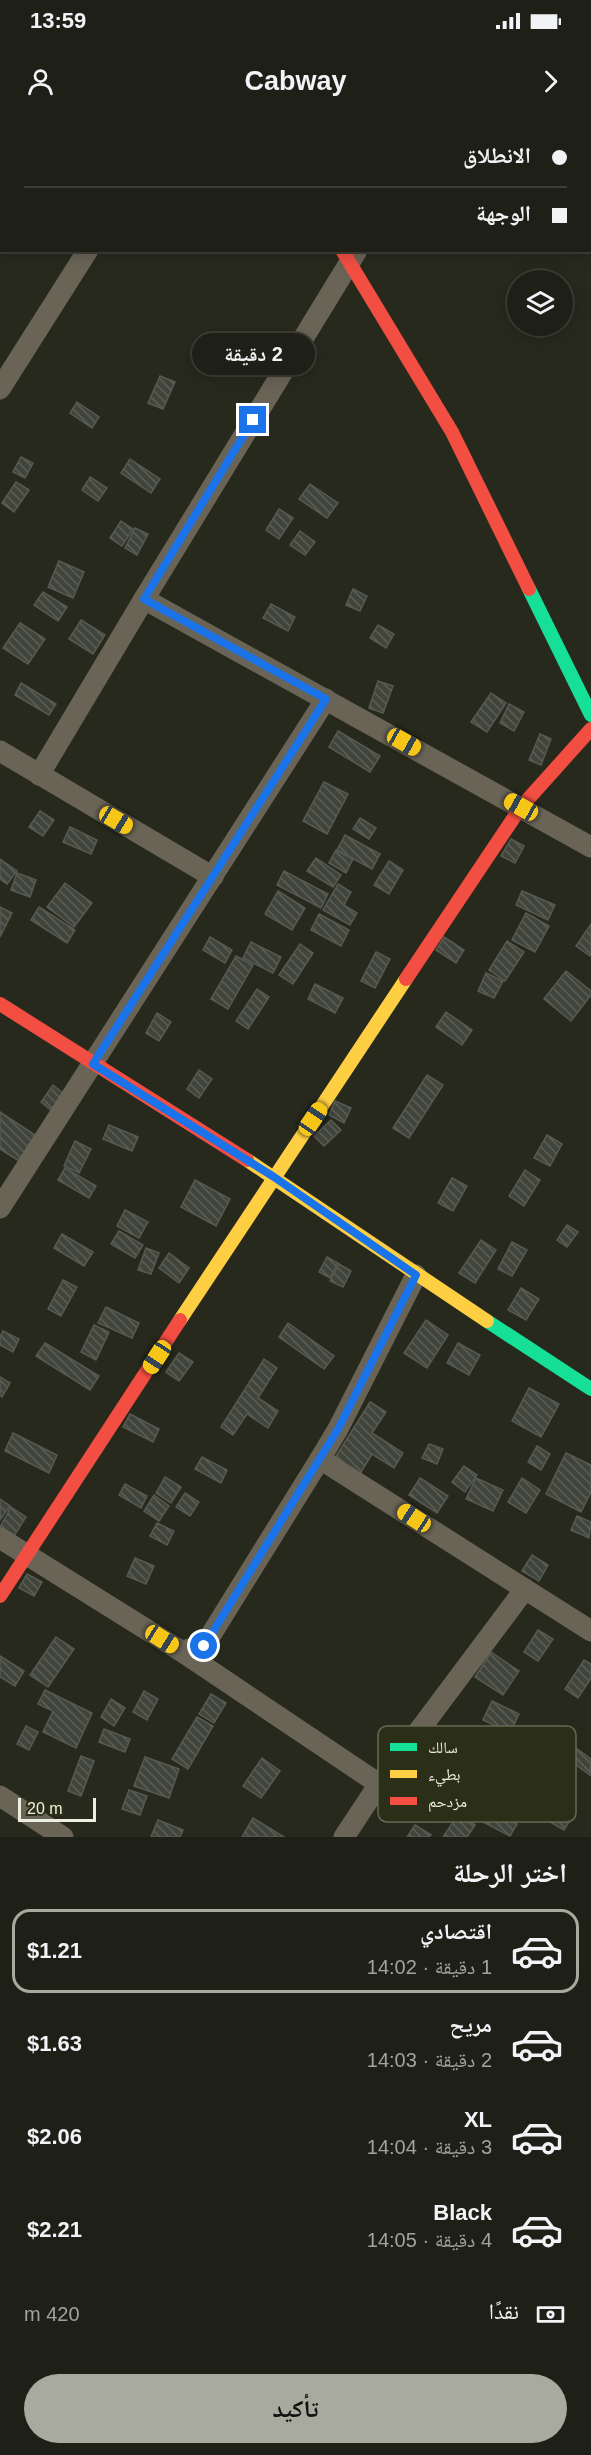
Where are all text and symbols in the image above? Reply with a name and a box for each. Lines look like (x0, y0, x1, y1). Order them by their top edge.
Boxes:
text: 13:59 (30, 8, 86, 33)
icon: person (24, 65, 57, 98)
icon: forward (534, 65, 567, 98)
text: Cabway (244, 66, 347, 96)
text: الانطلاق (463, 143, 531, 168)
text: الوجهة (476, 201, 531, 226)
map controls (507, 270, 573, 336)
button: layers (507, 270, 573, 336)
callout: 2 دقيقة (192, 333, 314, 375)
text: 2 دقيقة (224, 343, 283, 365)
route end (239, 406, 266, 433)
car (384, 725, 424, 759)
car (501, 790, 541, 824)
car (96, 803, 136, 837)
car (295, 1099, 331, 1139)
car (140, 1337, 174, 1377)
car (394, 1501, 434, 1535)
car (142, 1622, 182, 1656)
route start (190, 1632, 217, 1659)
legend (378, 1726, 576, 1822)
text: سالك (428, 1739, 458, 1756)
text: بطيء (428, 1766, 460, 1787)
text: مزدحم (428, 1793, 467, 1812)
scale bar (18, 1795, 96, 1822)
text: 20 m (27, 1800, 63, 1817)
text: اختر الرحلة (453, 1858, 567, 1888)
text: اقتصادي (420, 1919, 492, 1944)
icon: car (510, 1924, 564, 1978)
text: $1.21 (27, 1938, 82, 1963)
text: 1 دقيقة · 14:02 (367, 1956, 492, 1978)
text: مريح (449, 2012, 492, 2037)
icon: car (510, 2017, 564, 2071)
text: $1.63 (27, 2031, 82, 2056)
text: 2 دقيقة · 14:03 (367, 2049, 492, 2071)
text: XL (464, 2107, 492, 2132)
icon: car (510, 2110, 564, 2164)
text: $2.06 (27, 2124, 82, 2149)
text: 3 دقيقة · 14:04 (367, 2136, 492, 2158)
text: Black (433, 2200, 492, 2225)
icon: car (510, 2203, 564, 2257)
text: $2.21 (27, 2217, 82, 2242)
text: 4 دقيقة · 14:05 (367, 2229, 492, 2251)
icon: cash (534, 2298, 567, 2331)
text: نقدًا (489, 2299, 519, 2324)
text: 420 m (24, 2303, 80, 2325)
button: تأكيد (24, 2374, 567, 2443)

